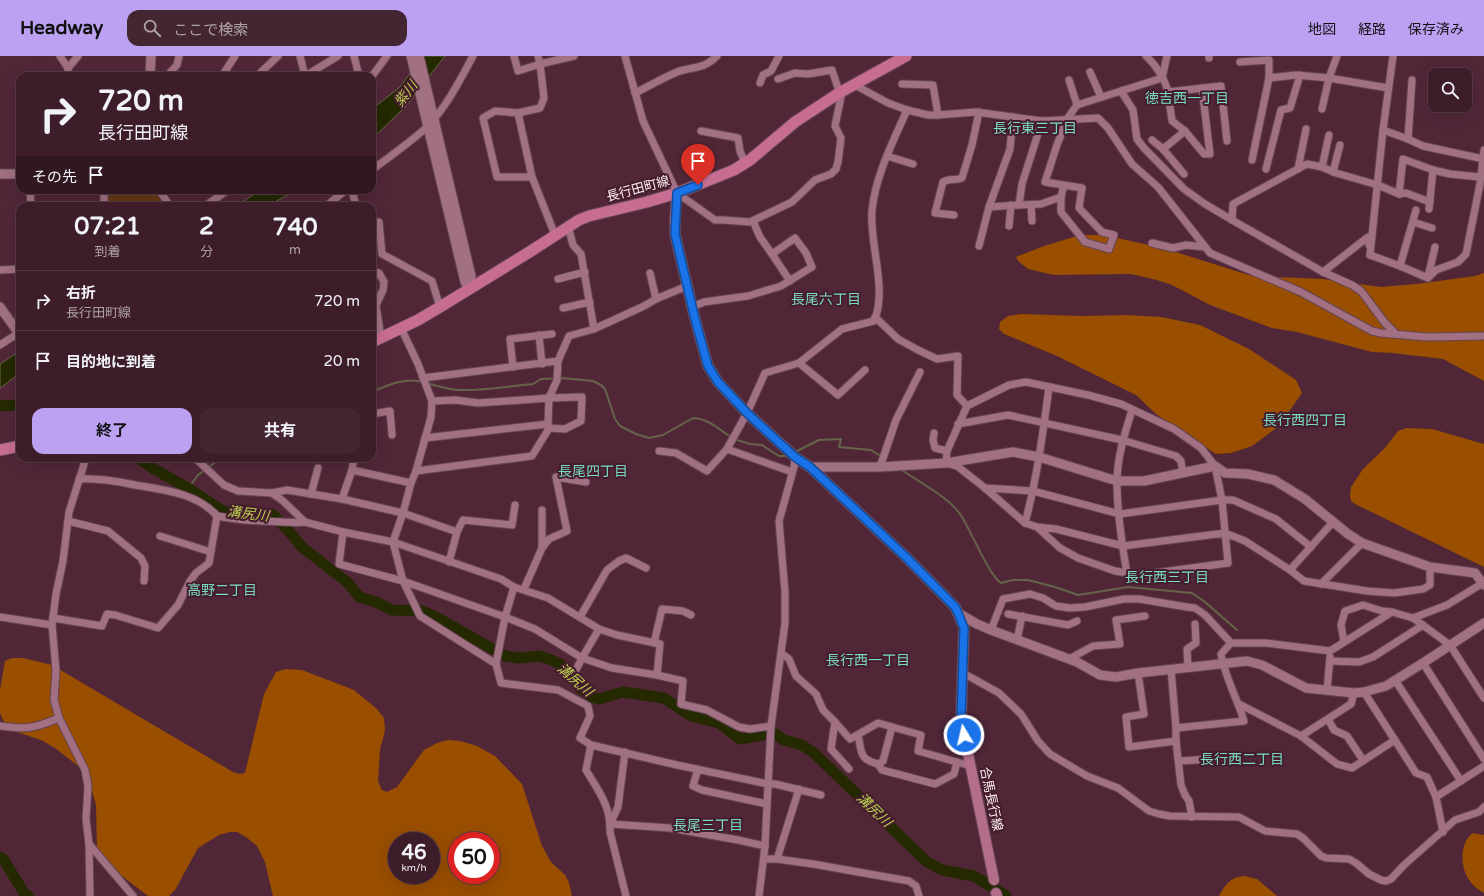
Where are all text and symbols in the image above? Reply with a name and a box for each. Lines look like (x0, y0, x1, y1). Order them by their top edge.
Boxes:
search box (127, 10, 407, 46)
text: Headway (20, 17, 103, 39)
icon: search (141, 17, 163, 39)
text: ここで検索 (173, 21, 248, 39)
text: 地図 (1308, 21, 1336, 38)
text: 経路 (1358, 21, 1386, 38)
text: 保存済み (1408, 21, 1464, 38)
map controls (1428, 68, 1472, 112)
button: search (1428, 68, 1472, 112)
water label: 紫川 (391, 76, 423, 110)
text: 720 m (98, 84, 184, 118)
icon: right (32, 88, 84, 140)
district label: 徳吉西一丁目 (1145, 90, 1229, 107)
district label: 長行東三丁目 (993, 120, 1077, 137)
text: 長行田町線 (98, 122, 188, 144)
pin (681, 144, 715, 185)
icon: arrive (687, 150, 709, 172)
icon: arrive (85, 164, 107, 186)
text: その先 (32, 168, 77, 186)
street label: 長行田町線 (605, 173, 671, 205)
text: 07:21 (74, 212, 141, 241)
text: 2 (199, 212, 214, 241)
text: 740 (272, 213, 318, 242)
text: m (289, 242, 301, 258)
text: 到着 (95, 244, 121, 260)
text: 分 (200, 244, 213, 260)
text: 右折 (66, 284, 96, 302)
icon: right (32, 290, 54, 312)
district label: 長尾六丁目 (791, 291, 861, 308)
text: 720 m (314, 292, 360, 310)
text: 長行田町線 (66, 305, 131, 321)
icon: arrive (32, 350, 54, 372)
text: 20 m (323, 352, 360, 370)
text: 目的地に到着 (66, 353, 156, 371)
button: 終了 (32, 408, 192, 454)
button: 共有 (200, 408, 360, 454)
district label: 長行西四丁目 (1263, 412, 1347, 429)
district label: 長尾四丁目 (558, 463, 628, 480)
water label: 溝尻川 (226, 503, 272, 525)
district label: 長行西三丁目 (1125, 569, 1209, 586)
district label: 高野二丁目 (187, 582, 257, 599)
district label: 長行西一丁目 (826, 652, 910, 669)
water label: 溝尻川 (554, 660, 598, 702)
position arrow (943, 714, 985, 756)
district label: 長行西二丁目 (1200, 751, 1284, 768)
street label: 合馬長行線 (976, 766, 1006, 832)
water label: 溝尻川 (853, 789, 896, 832)
district label: 長尾三丁目 (673, 817, 743, 834)
speed limit sign: 50 (448, 832, 500, 884)
text: 46 (401, 841, 427, 865)
text: km/h (401, 862, 427, 874)

